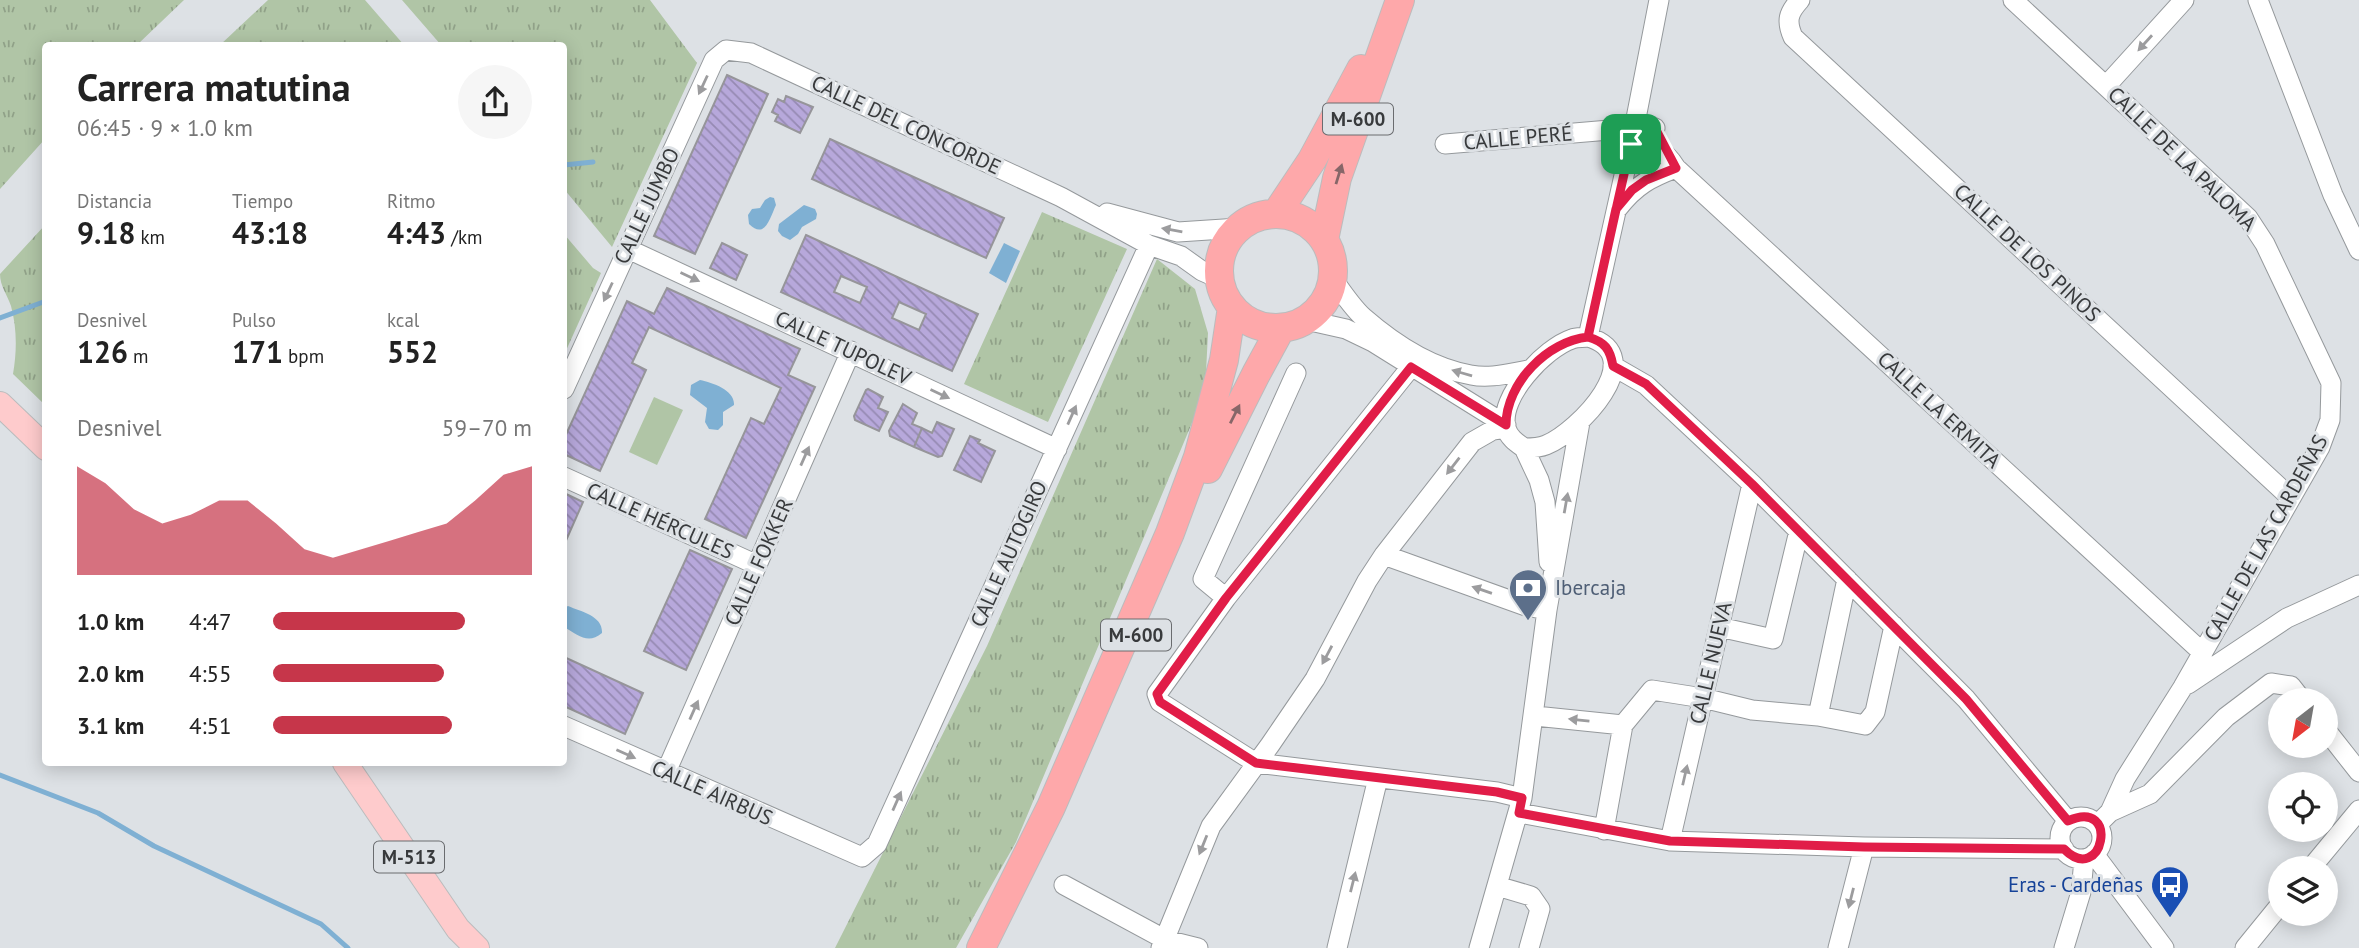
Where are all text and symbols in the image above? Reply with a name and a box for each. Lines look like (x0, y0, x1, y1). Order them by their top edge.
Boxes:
one-way arrow (2137, 34, 2153, 52)
text: Carrera matutina (77, 62, 351, 111)
button: share (458, 65, 532, 139)
street label: CALLE DEL CONCORDE (807, 69, 1005, 180)
one-way arrow (697, 75, 708, 95)
street label: CALLE DE LA PALOMA (2102, 81, 2263, 237)
road number: M-600 (1323, 104, 1393, 134)
text: 06:45 · 9 × 1.0 km (77, 113, 253, 142)
pin (1601, 114, 1661, 174)
street label: CALLE PERÉ (1462, 119, 1573, 156)
icon: arrive (1612, 125, 1650, 163)
street label: CALLE JUMBO (608, 143, 685, 268)
one-way arrow (1334, 163, 1344, 184)
street label: CALLE DE LOS PINOS (1948, 178, 2106, 328)
text: Distancia (77, 189, 152, 213)
text: Tiempo (232, 189, 293, 213)
text: Ritmo (387, 189, 435, 213)
text: 9.18 (77, 213, 135, 252)
text: 43:18 (232, 213, 308, 252)
text: 4:43 (387, 213, 446, 252)
one-way arrow (1160, 224, 1182, 235)
text: km (135, 225, 165, 249)
text: /km (446, 225, 482, 249)
one-way arrow (680, 271, 700, 283)
one-way arrow (602, 282, 614, 302)
street label: CALLE TUPOLEV (771, 304, 915, 391)
text: Desnivel (77, 308, 147, 332)
text: Pulso (232, 308, 276, 332)
text: kcal (387, 308, 419, 332)
text: 126 (77, 332, 128, 371)
text: 171 (232, 332, 283, 371)
text: 552 (387, 332, 438, 371)
text: m (128, 344, 149, 368)
text: bpm (283, 344, 324, 368)
street label: CALLE LA ERMITA (1872, 345, 2007, 474)
one-way arrow (1451, 367, 1472, 377)
one-way arrow (930, 388, 950, 399)
one-way arrow (1229, 403, 1241, 423)
one-way arrow (1066, 405, 1078, 425)
text: Desnivel (77, 413, 161, 442)
text: 59–70 m (442, 413, 532, 442)
street label: CALLE DE LAS CARDEÑAS (2198, 430, 2334, 646)
one-way arrow (800, 446, 811, 467)
one-way arrow (1446, 457, 1461, 475)
street label: CALLE HÉRCULES (582, 476, 738, 565)
street label: CALLE AUTOGIRO (964, 476, 1053, 631)
one-way arrow (1561, 492, 1572, 514)
street label: CALLE FOKKER (718, 494, 799, 630)
bank icon: Ibercaja (1507, 567, 1549, 622)
place label: Ibercaja (1555, 574, 1626, 601)
one-way arrow (1471, 584, 1492, 595)
street label: CALLE NUEVA (1683, 598, 1738, 727)
text: 1.0 km (77, 607, 144, 636)
text: 4:47 (189, 607, 232, 636)
road number: M-600 (1101, 620, 1171, 650)
one-way arrow (1322, 645, 1333, 665)
text: 2.0 km (77, 659, 144, 688)
text: 4:55 (189, 659, 232, 688)
north arrow (2268, 688, 2338, 758)
map controls (2268, 688, 2338, 926)
one-way arrow (689, 699, 700, 720)
text: 3.1 km (77, 711, 144, 740)
text: 4:51 (189, 711, 232, 740)
one-way arrow (1568, 715, 1590, 726)
one-way arrow (616, 748, 636, 760)
street label: CALLE AIRBUS (648, 754, 777, 831)
one-way arrow (1680, 764, 1691, 786)
button: locate (2268, 772, 2338, 842)
one-way arrow (891, 791, 903, 811)
one-way arrow (1198, 834, 1209, 855)
road number: M-513 (374, 842, 444, 872)
button: layers (2268, 856, 2338, 926)
bus stop icon: Eras - Cardeñas (2149, 864, 2191, 919)
one-way arrow (1348, 871, 1359, 893)
place label: Eras - Cardeñas (2008, 871, 2143, 898)
one-way arrow (1845, 887, 1856, 909)

